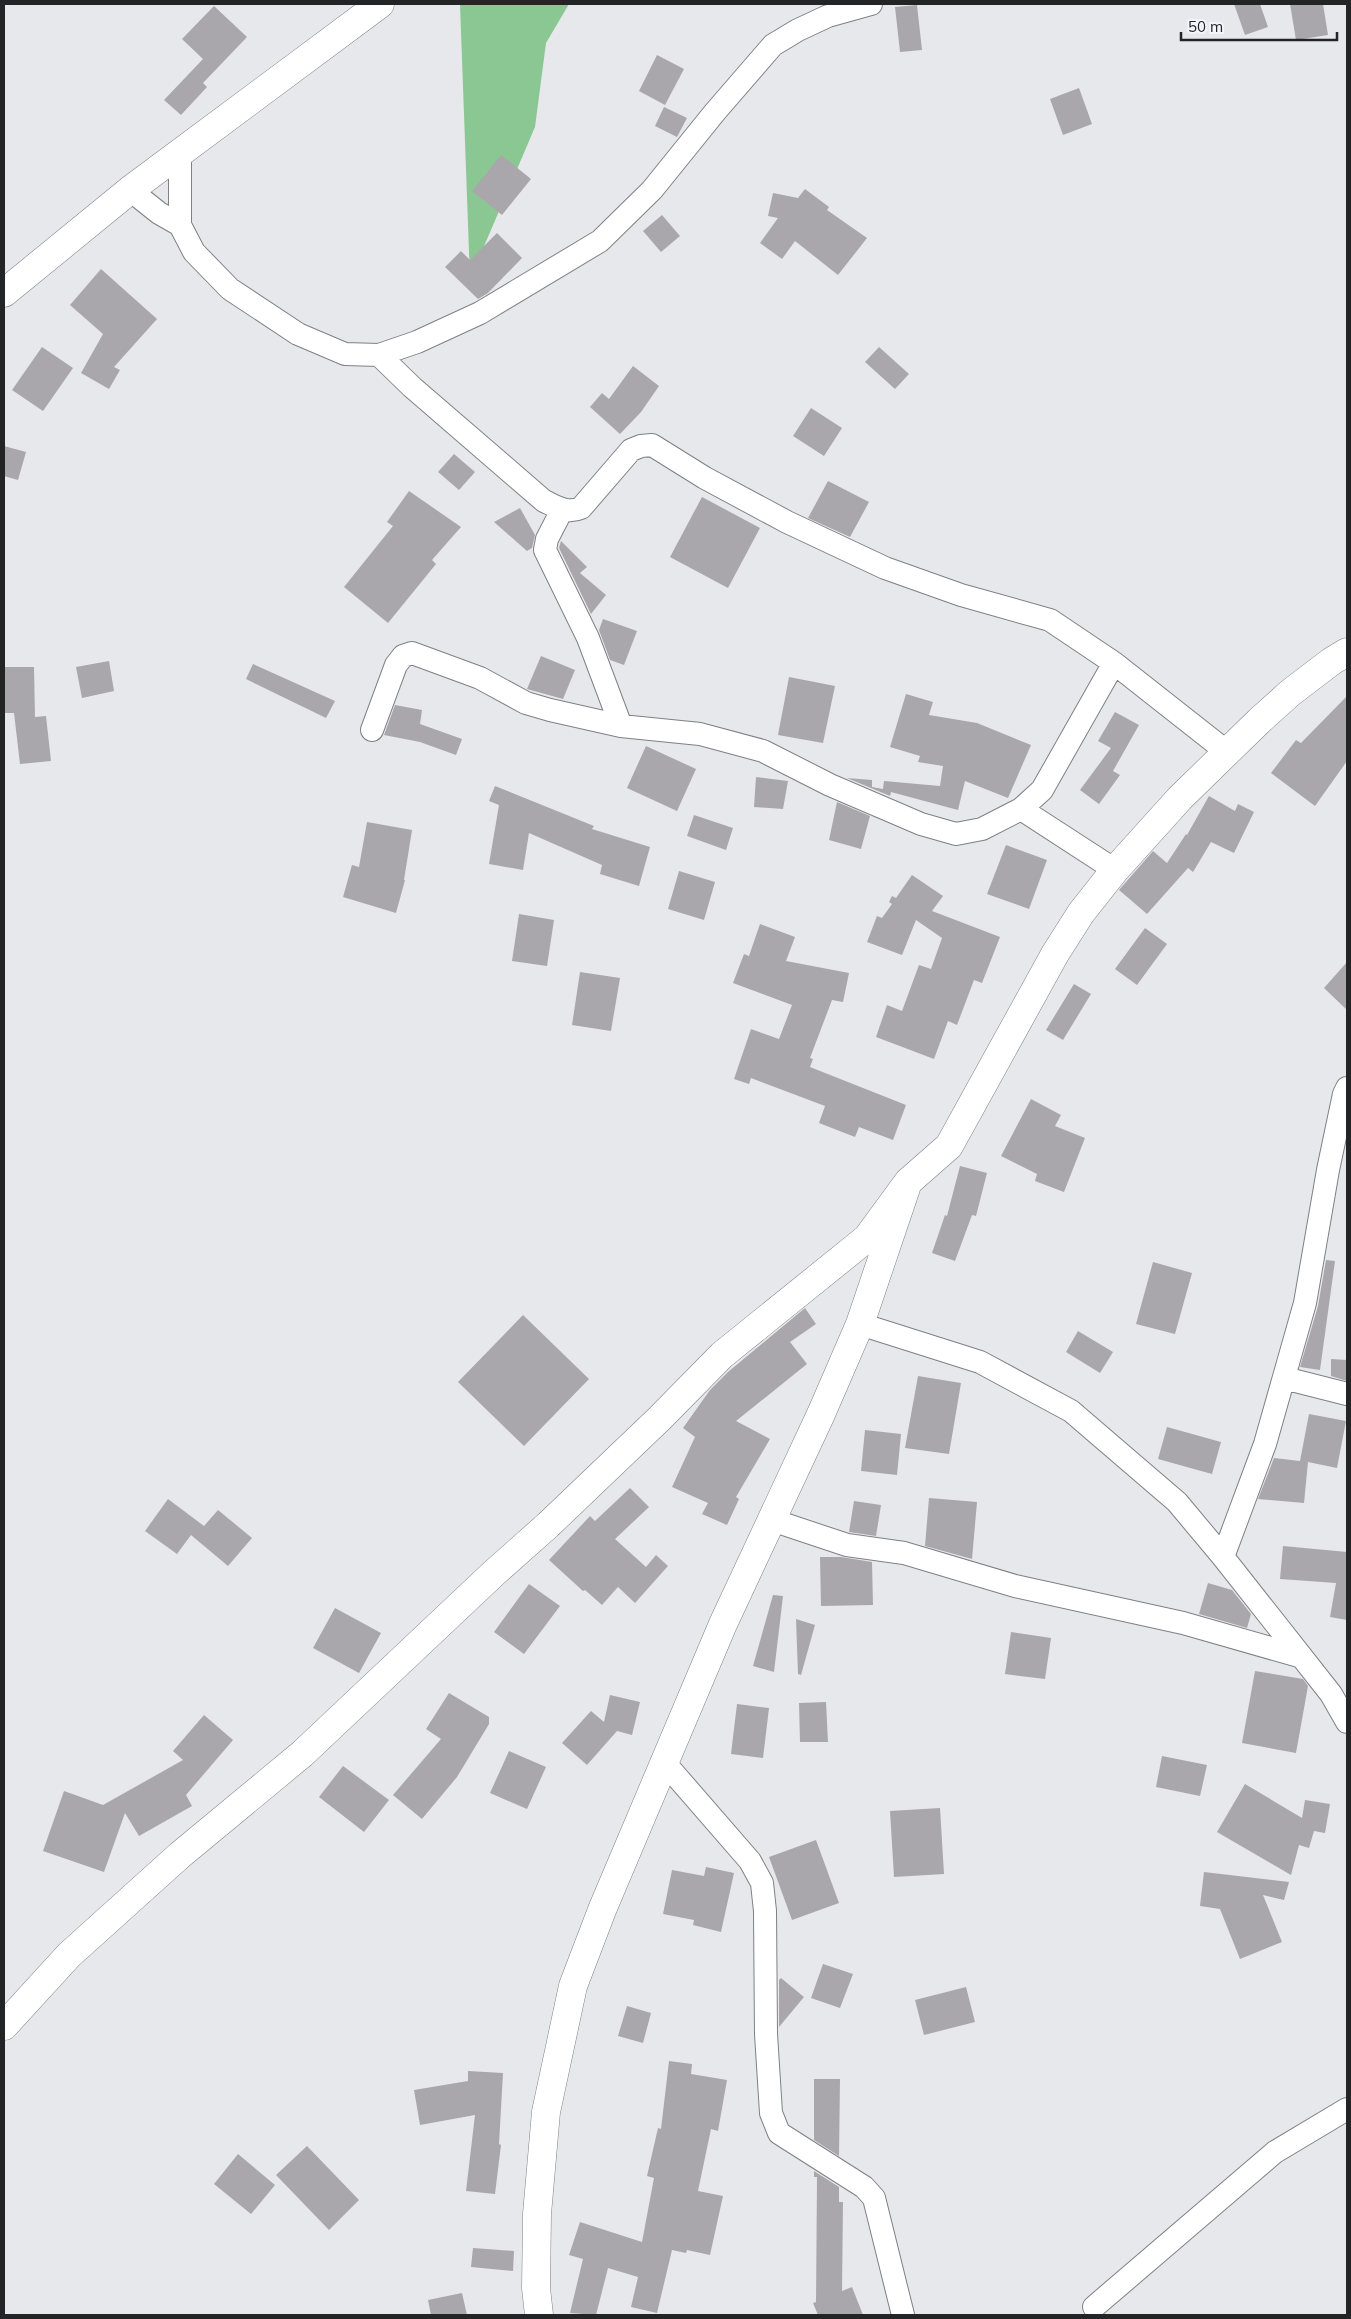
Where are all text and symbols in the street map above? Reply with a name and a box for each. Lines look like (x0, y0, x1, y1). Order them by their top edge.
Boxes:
scale bar (1181, 10, 1337, 42)
text: 50 m (1188, 17, 1223, 36)

